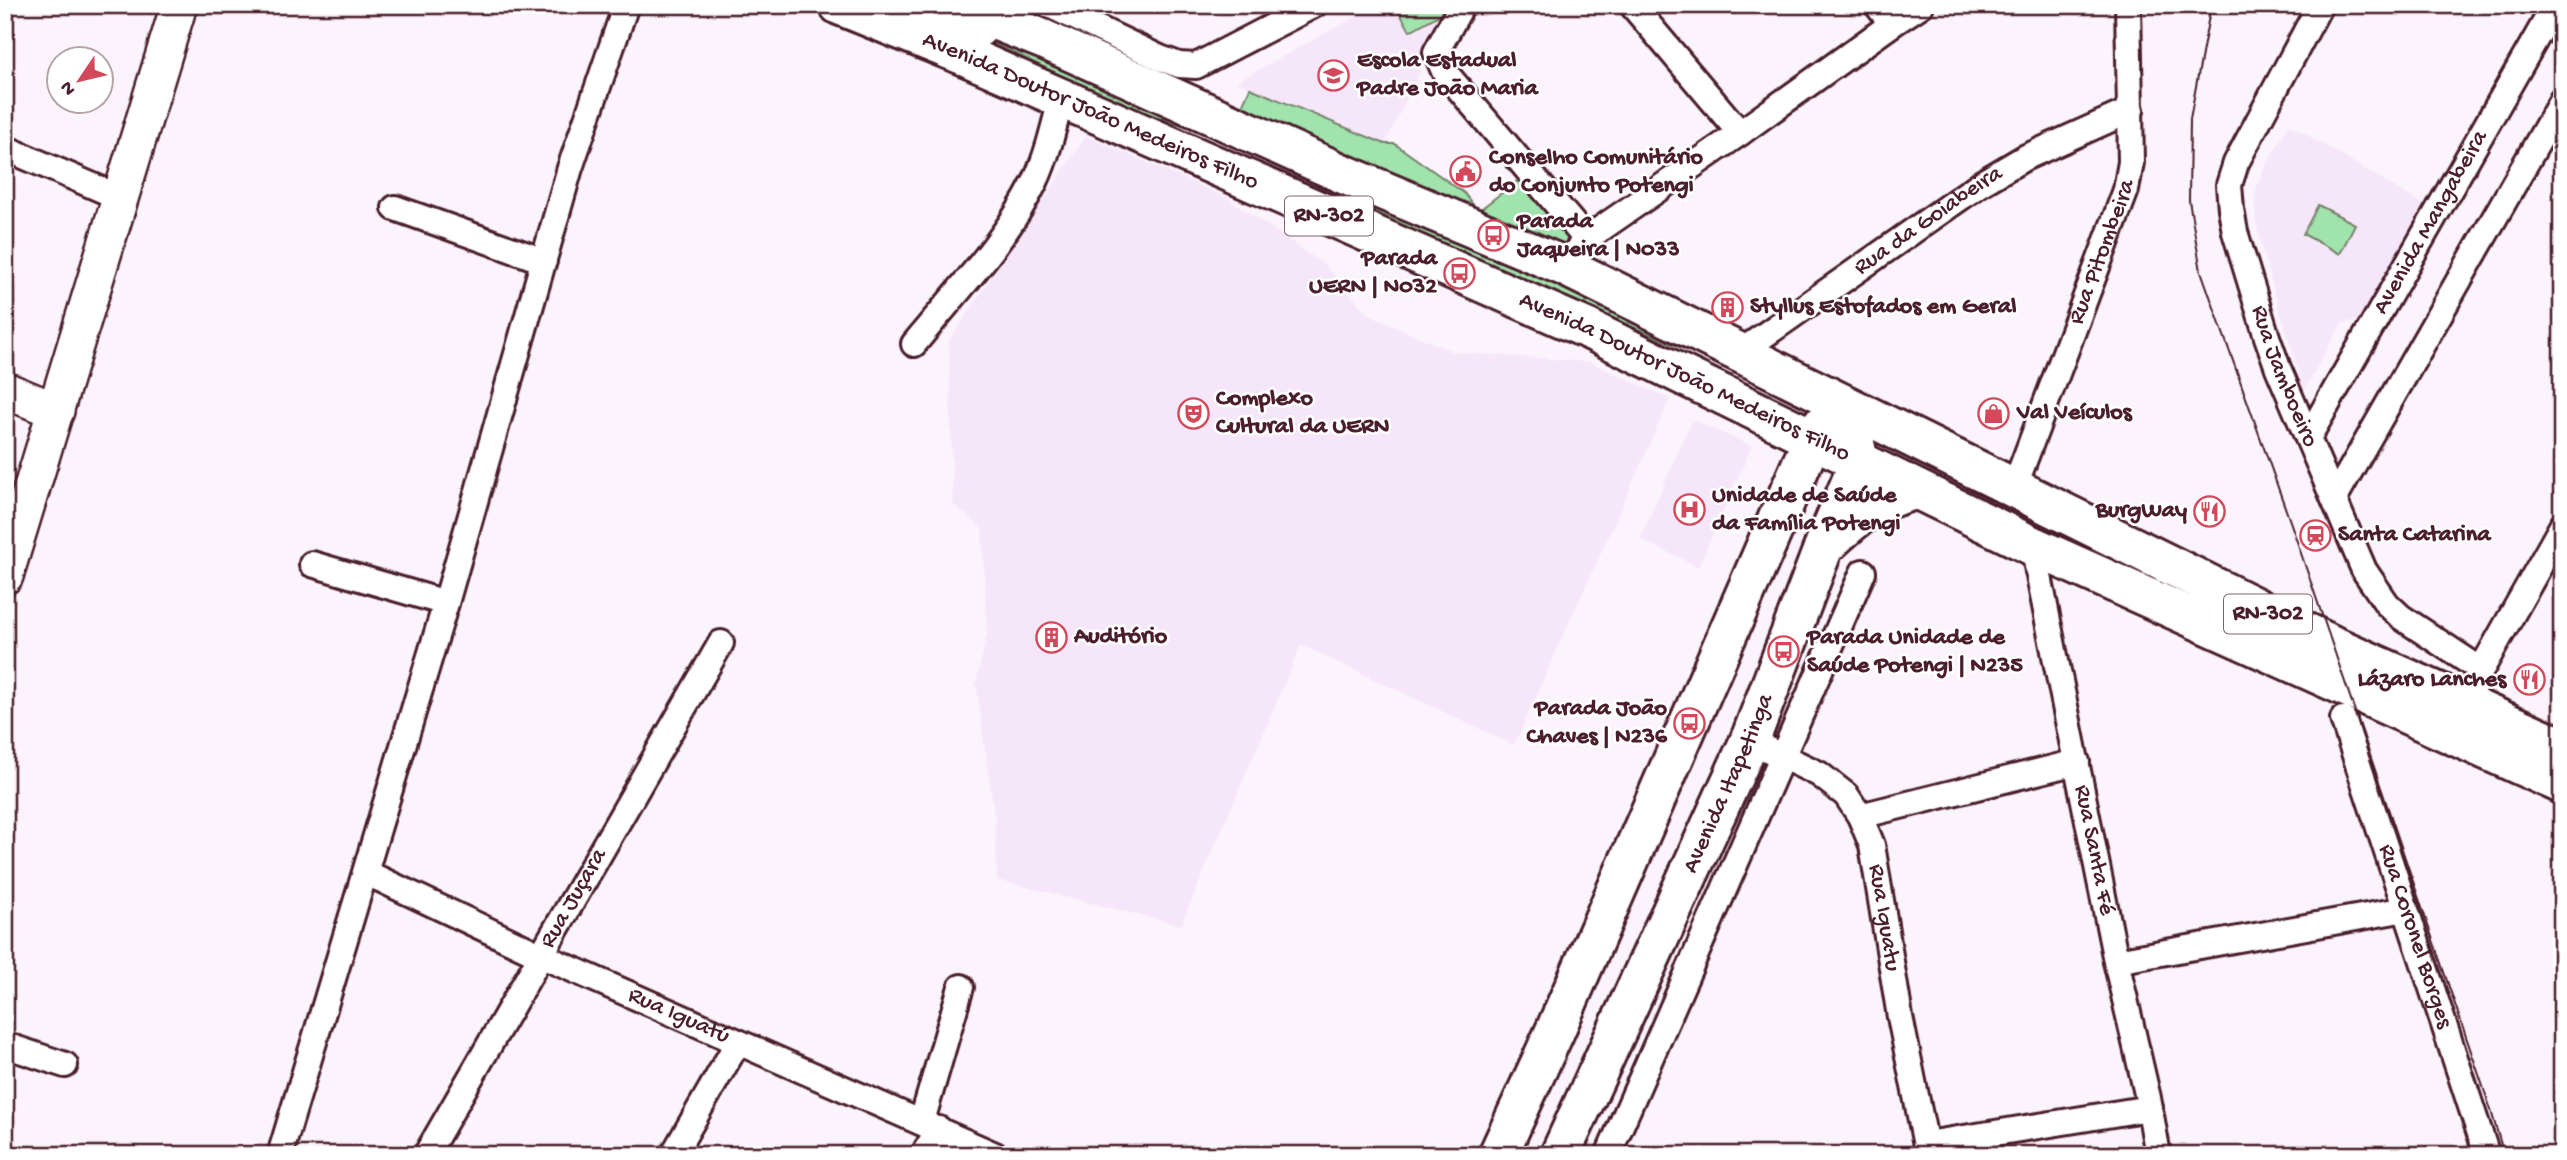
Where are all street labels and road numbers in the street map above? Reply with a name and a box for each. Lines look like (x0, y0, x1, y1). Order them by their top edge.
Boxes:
street label: Avenida Doutor João Medeiros Filho (918, 26, 1263, 197)
street label: Avenida Mangabeira (2367, 125, 2495, 320)
street label: Rua da Goiabeira (1849, 159, 2008, 282)
street label: Rua Pitombeira (2062, 177, 2142, 329)
road number: RN-302 (1285, 196, 1373, 236)
street label: Avenida Doutor João Medeiros Filho (1514, 286, 1855, 469)
street label: Rua Jamboeiro (2244, 302, 2325, 452)
road number: RN-302 (2224, 594, 2312, 634)
street label: Avenida Itapetinga (1676, 689, 1781, 878)
street label: Rua Santa Fé (2067, 782, 2121, 918)
street label: Rua Coronel Borges (2371, 841, 2459, 1033)
street label: Rua Juçara (534, 843, 614, 953)
street label: Rua Iguatu (1861, 862, 1907, 973)
street label: Rua Iguatú (623, 981, 734, 1051)

